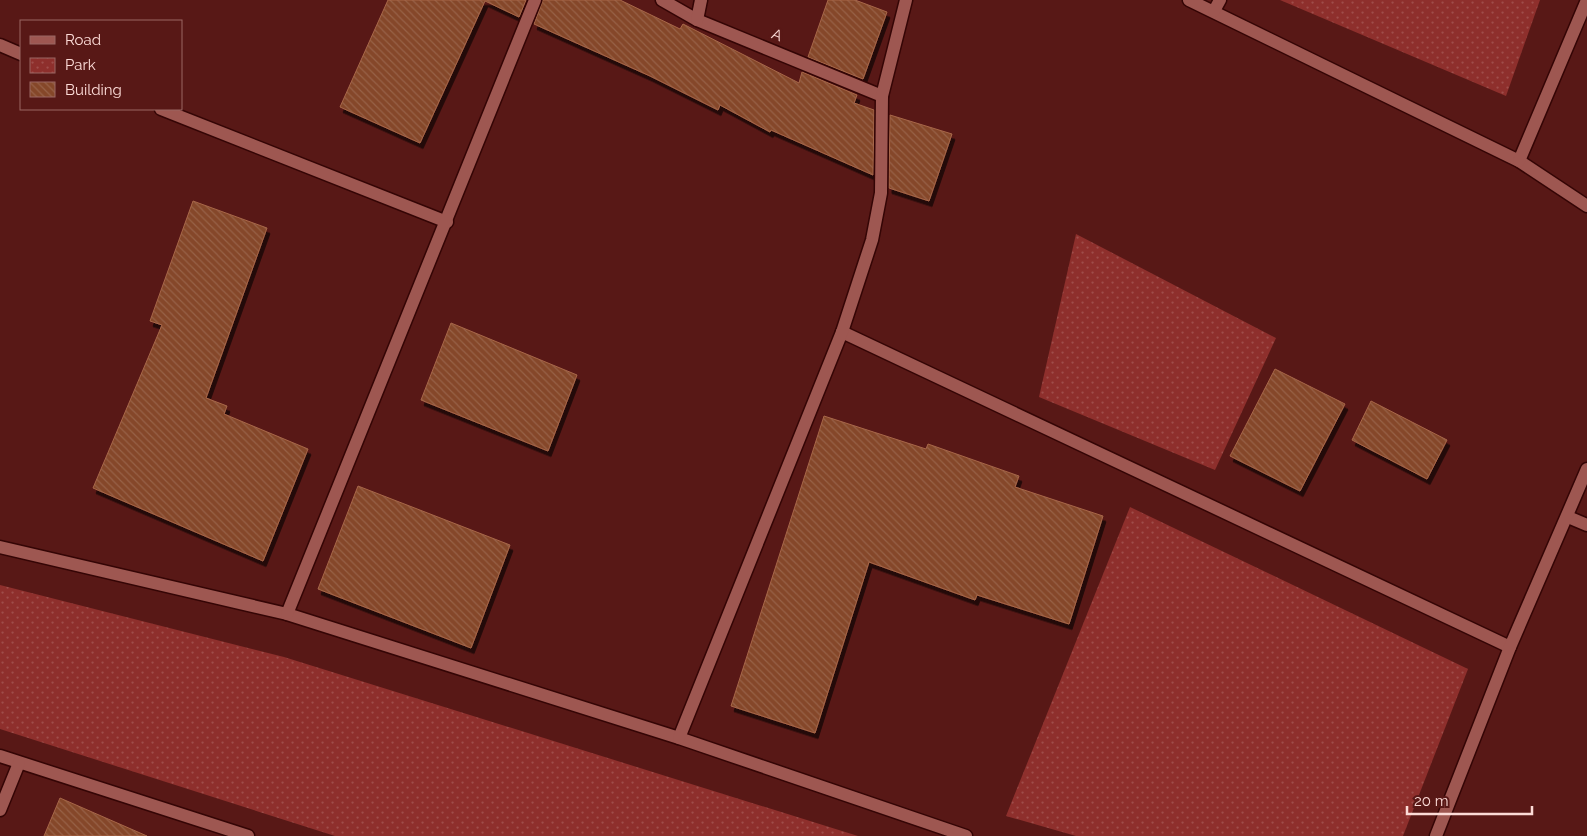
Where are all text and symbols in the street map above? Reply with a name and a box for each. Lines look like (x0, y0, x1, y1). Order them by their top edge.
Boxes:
legend (20, 20, 182, 110)
street label: A (769, 25, 785, 45)
text: Road (65, 31, 101, 49)
text: Park (65, 56, 96, 74)
text: Building (65, 81, 122, 99)
scale bar (1407, 784, 1532, 816)
text: 20 m (1414, 792, 1449, 810)

